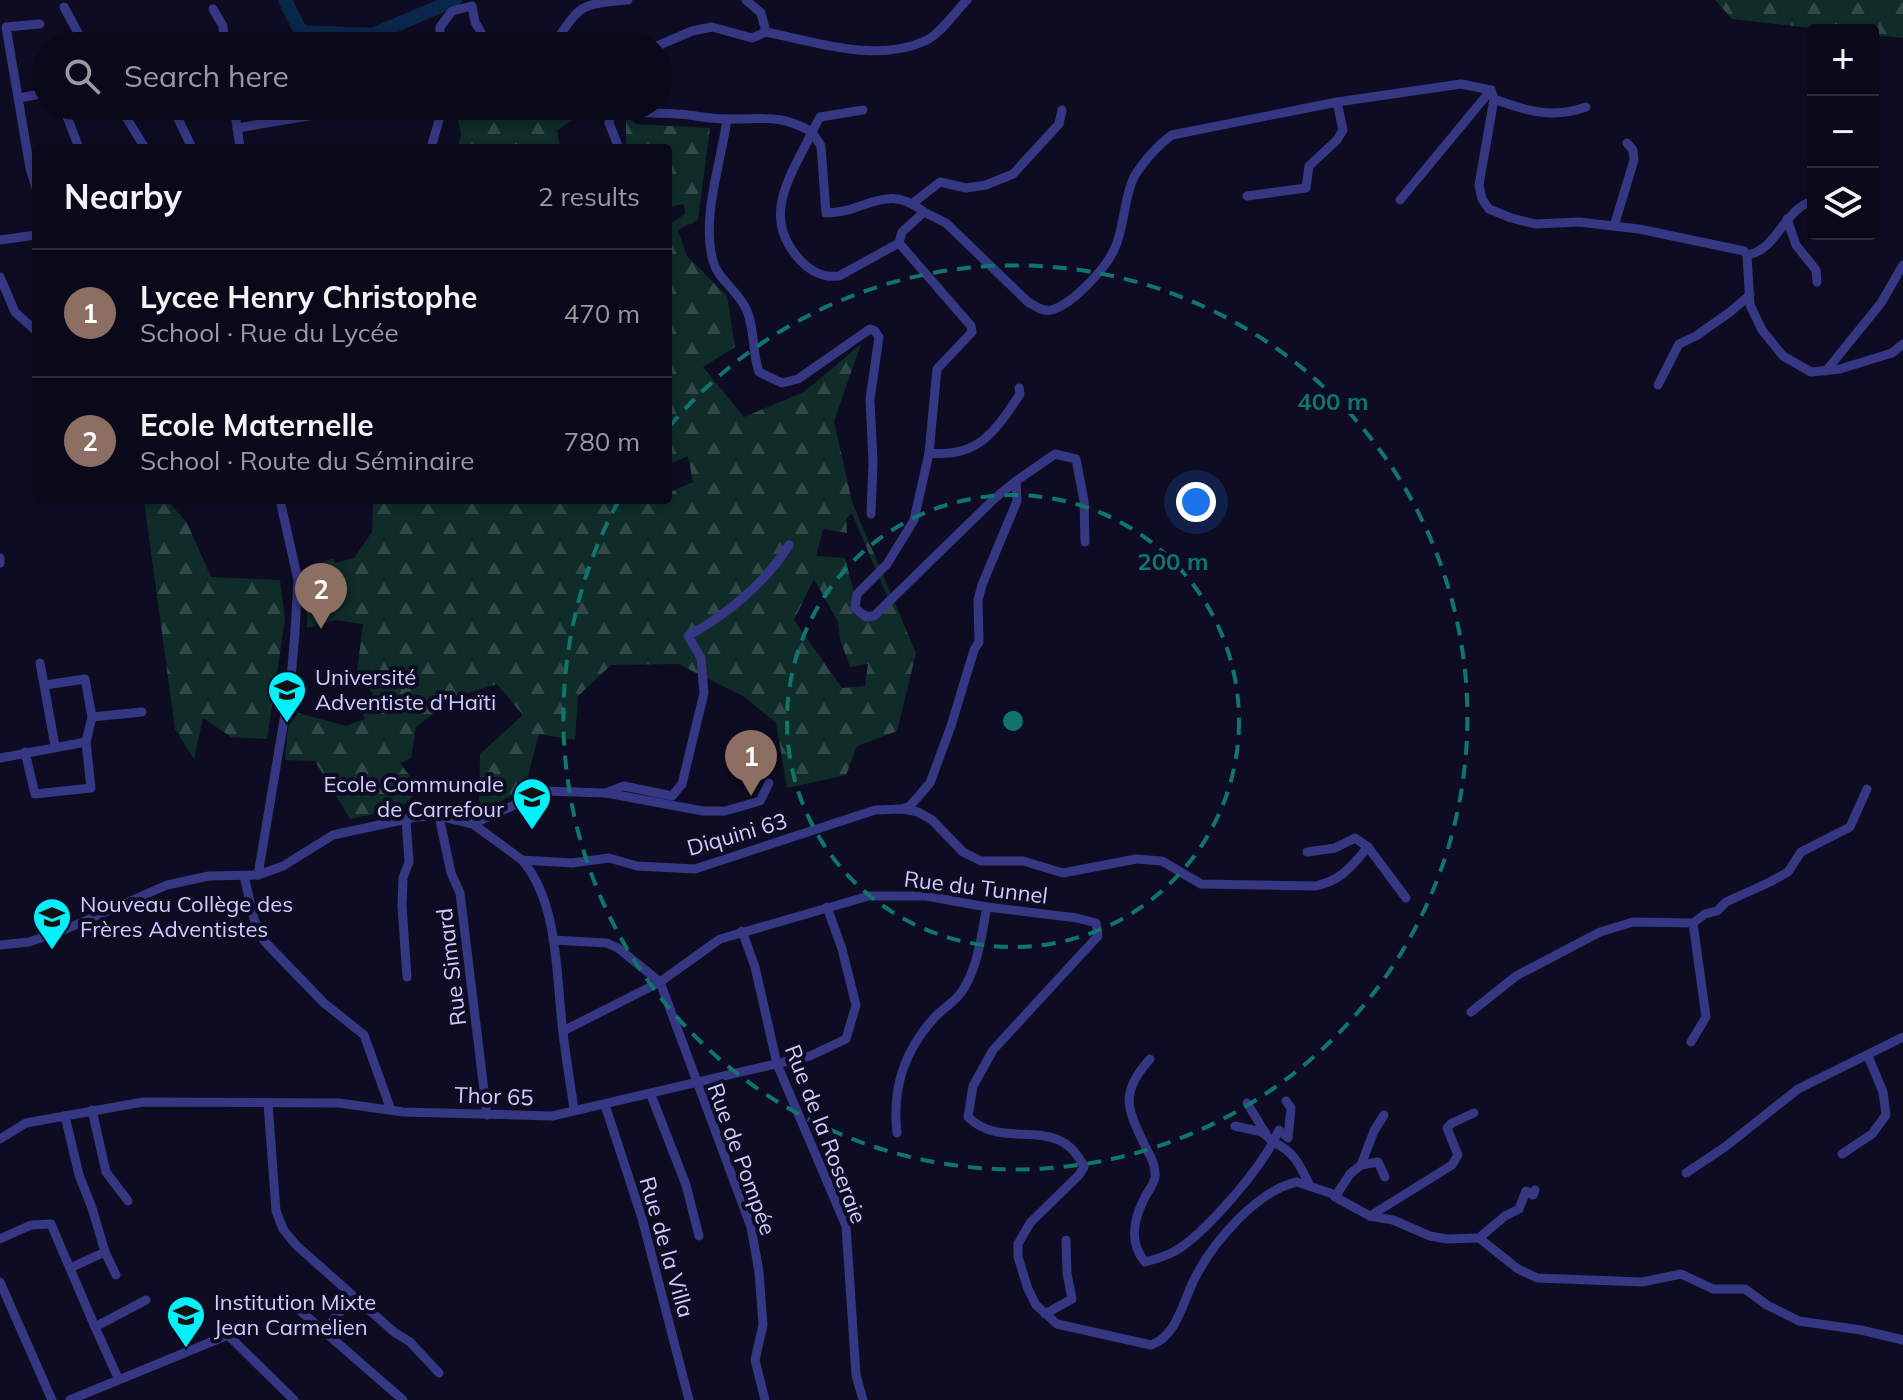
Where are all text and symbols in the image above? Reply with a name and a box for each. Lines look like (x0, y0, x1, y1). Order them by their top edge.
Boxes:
map controls (1807, 24, 1879, 240)
button: + (1807, 24, 1879, 96)
search box (32, 32, 672, 120)
icon: search (60, 54, 104, 98)
text: Search here (124, 57, 289, 95)
button: − (1807, 96, 1879, 168)
button: layers (1807, 168, 1879, 240)
text: Nearby (64, 175, 182, 218)
text: 2 results (538, 180, 640, 213)
text: Lycee Henry Christophe (140, 278, 478, 316)
text: 1 (82, 297, 98, 330)
text: 470 m (564, 297, 640, 330)
text: School · Rue du Lycée (140, 316, 399, 349)
text: 400 m (1297, 386, 1369, 416)
text: Ecole Maternelle (140, 406, 374, 444)
text: 2 (82, 425, 98, 458)
text: 780 m (564, 425, 640, 458)
text: School · Route du Séminaire (140, 444, 474, 477)
your location (1176, 482, 1216, 522)
text: 200 m (1137, 546, 1209, 576)
pin: 2 (295, 563, 347, 629)
place label: Université Adventiste d’Haïti (315, 663, 496, 716)
school or university icon: Université Adventiste d’Haïti (266, 669, 308, 724)
centre of rings (999, 707, 1027, 735)
pin: 1 (725, 730, 777, 796)
place label: Ecole Communale de Carrefour (324, 770, 504, 823)
school or university icon: Ecole Communale de Carrefour (511, 776, 553, 831)
street label: Diquini 63 (684, 806, 790, 862)
street label: Rue du Tunnel (903, 864, 1049, 910)
place label: Nouveau Collège des Frères Adventistes (80, 890, 293, 943)
school or university icon: Nouveau Collège des Frères Adventistes (31, 896, 73, 951)
street label: Rue Simard (430, 907, 472, 1027)
street label: Rue de la Roseraie (779, 1041, 873, 1227)
street label: Rue de Pompée (702, 1079, 782, 1239)
street label: Thor 65 (454, 1081, 534, 1111)
street label: Rue de la Villa (634, 1173, 700, 1321)
place label: Institution Mixte Jean Carmelien (214, 1288, 376, 1341)
school or university icon: Institution Mixte Jean Carmelien (165, 1294, 207, 1349)

